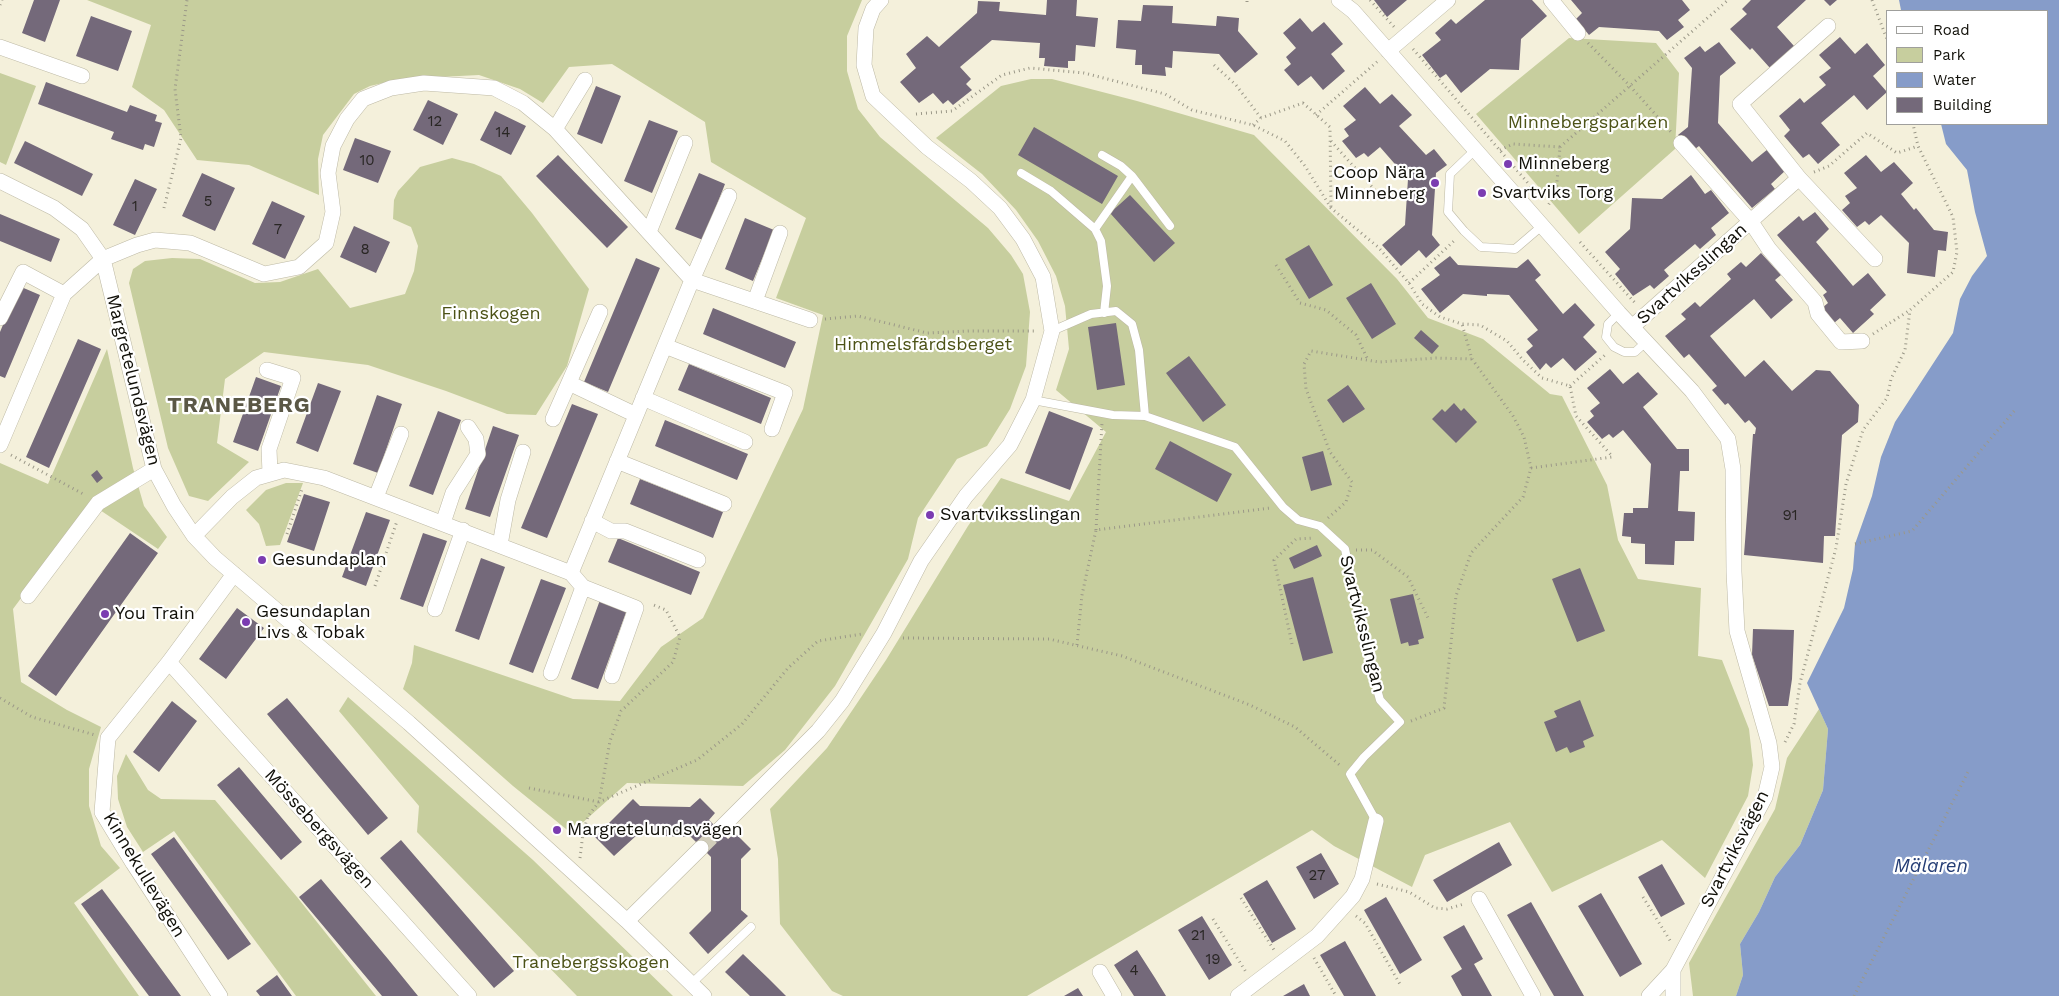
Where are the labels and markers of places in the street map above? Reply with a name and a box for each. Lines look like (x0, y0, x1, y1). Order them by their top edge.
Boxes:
place label: Minneberg (1518, 153, 1609, 175)
marker: Minneberg (1502, 158, 1514, 170)
place label: Coop Nära Minneberg (1333, 162, 1425, 204)
marker: Coop Nära Minneberg (1429, 177, 1441, 189)
place label: Svartviks Torg (1492, 182, 1613, 204)
marker: Svartviks Torg (1476, 187, 1488, 199)
place label: Svartviksslingan (940, 504, 1081, 526)
marker: Svartviksslingan (924, 509, 936, 521)
place label: Gesundaplan (272, 549, 387, 571)
marker: Gesundaplan (256, 554, 268, 566)
place label: Gesundaplan Livs & Tobak (256, 601, 371, 644)
place label: You Train (115, 603, 195, 625)
marker: You Train (99, 608, 111, 620)
marker: Gesundaplan Livs & Tobak (240, 616, 252, 628)
place label: Margretelundsvägen (567, 819, 743, 841)
marker: Margretelundsvägen (551, 824, 563, 836)

